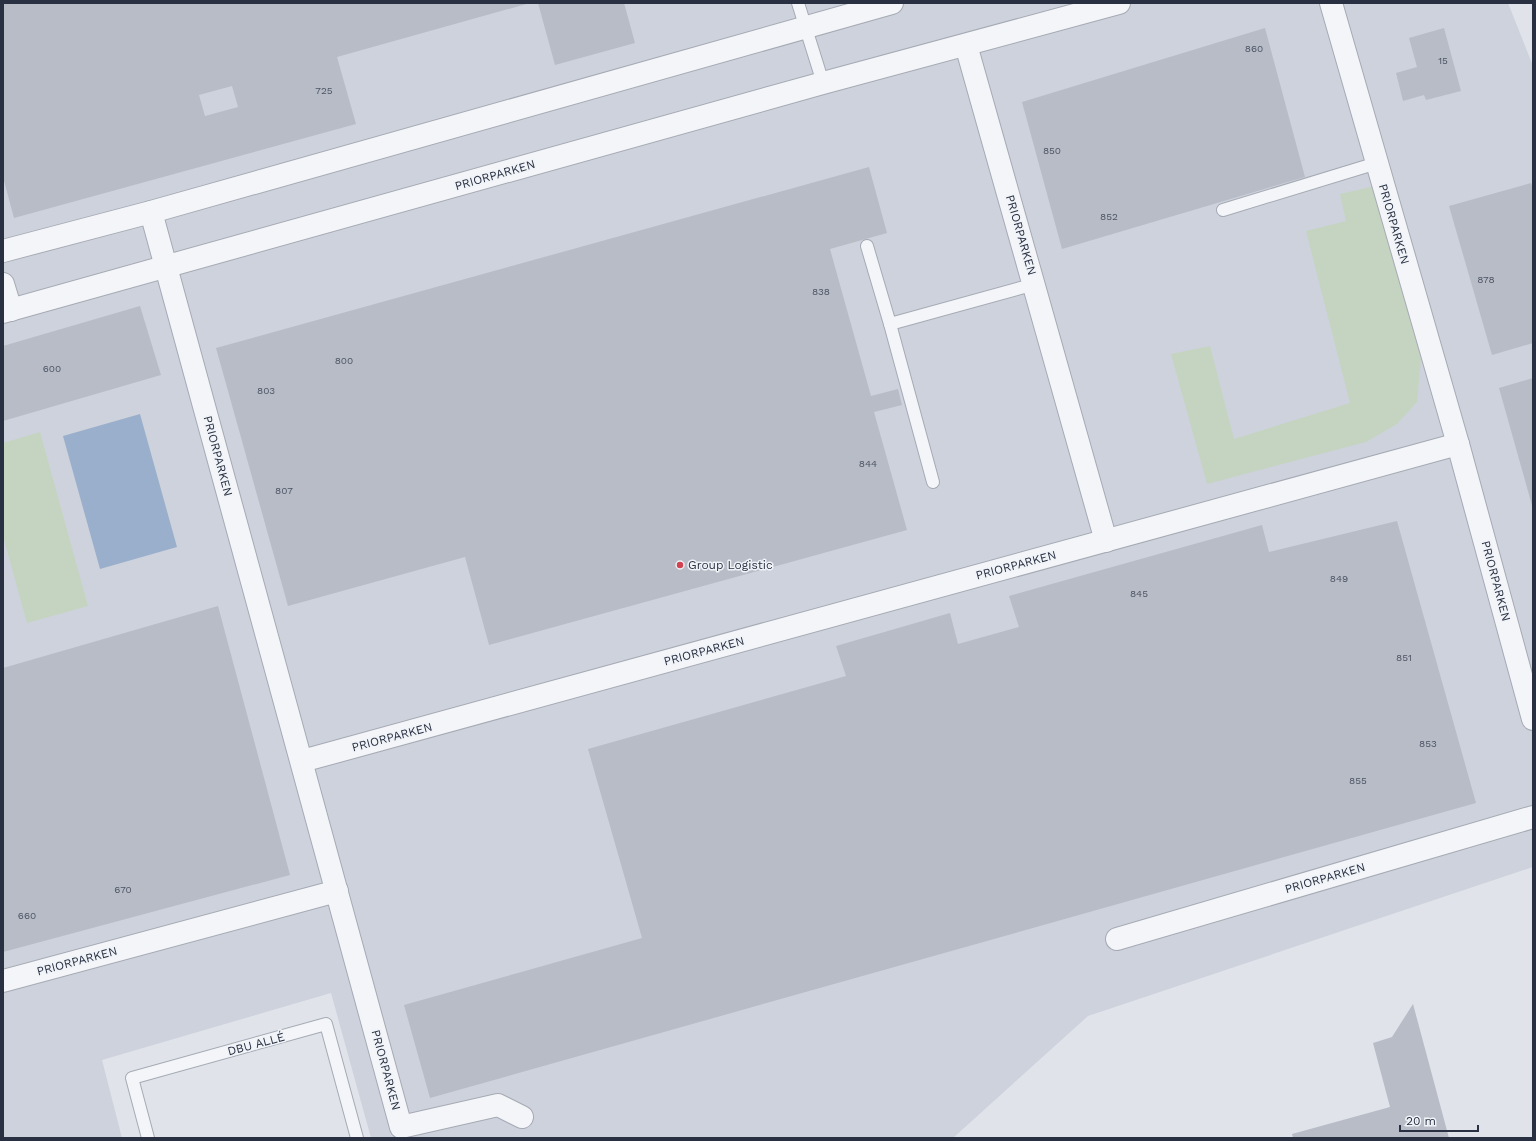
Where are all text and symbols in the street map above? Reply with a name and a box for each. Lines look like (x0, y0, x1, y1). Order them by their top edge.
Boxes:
house number: 860 (1245, 43, 1263, 54)
house number: 15 (1438, 55, 1448, 66)
house number: 725 (315, 85, 333, 96)
house number: 850 (1043, 145, 1061, 156)
street label: PRIORPARKEN (453, 157, 537, 193)
street label: PRIORPARKEN (1376, 182, 1412, 266)
street label: PRIORPARKEN (1003, 193, 1039, 277)
house number: 852 (1100, 211, 1118, 222)
house number: 878 (1477, 274, 1495, 285)
house number: 838 (812, 286, 830, 297)
house number: 800 (335, 355, 353, 366)
house number: 600 (43, 363, 61, 374)
house number: 803 (257, 385, 275, 396)
street label: PRIORPARKEN (201, 414, 235, 498)
house number: 844 (859, 458, 877, 469)
house number: 807 (275, 485, 293, 496)
street label: PRIORPARKEN (1479, 539, 1513, 623)
street label: PRIORPARKEN (974, 548, 1058, 582)
place label: Group Logistic (688, 558, 773, 572)
marker: Group Logistic (675, 560, 685, 570)
house number: 849 (1330, 573, 1348, 584)
house number: 845 (1130, 588, 1148, 599)
street label: PRIORPARKEN (662, 634, 746, 668)
house number: 851 (1396, 652, 1412, 663)
street label: PRIORPARKEN (350, 720, 434, 754)
house number: 853 (1419, 738, 1437, 749)
house number: 855 (1349, 775, 1367, 786)
street label: PRIORPARKEN (1283, 860, 1367, 896)
house number: 670 (114, 884, 132, 895)
house number: 660 (18, 910, 36, 921)
street label: PRIORPARKEN (35, 944, 119, 978)
street label: PRIORPARKEN (369, 1028, 403, 1112)
street label: DBU ALLÉ (226, 1030, 286, 1058)
scale bar (1400, 1107, 1478, 1133)
text: 20 m (1406, 1114, 1436, 1128)

